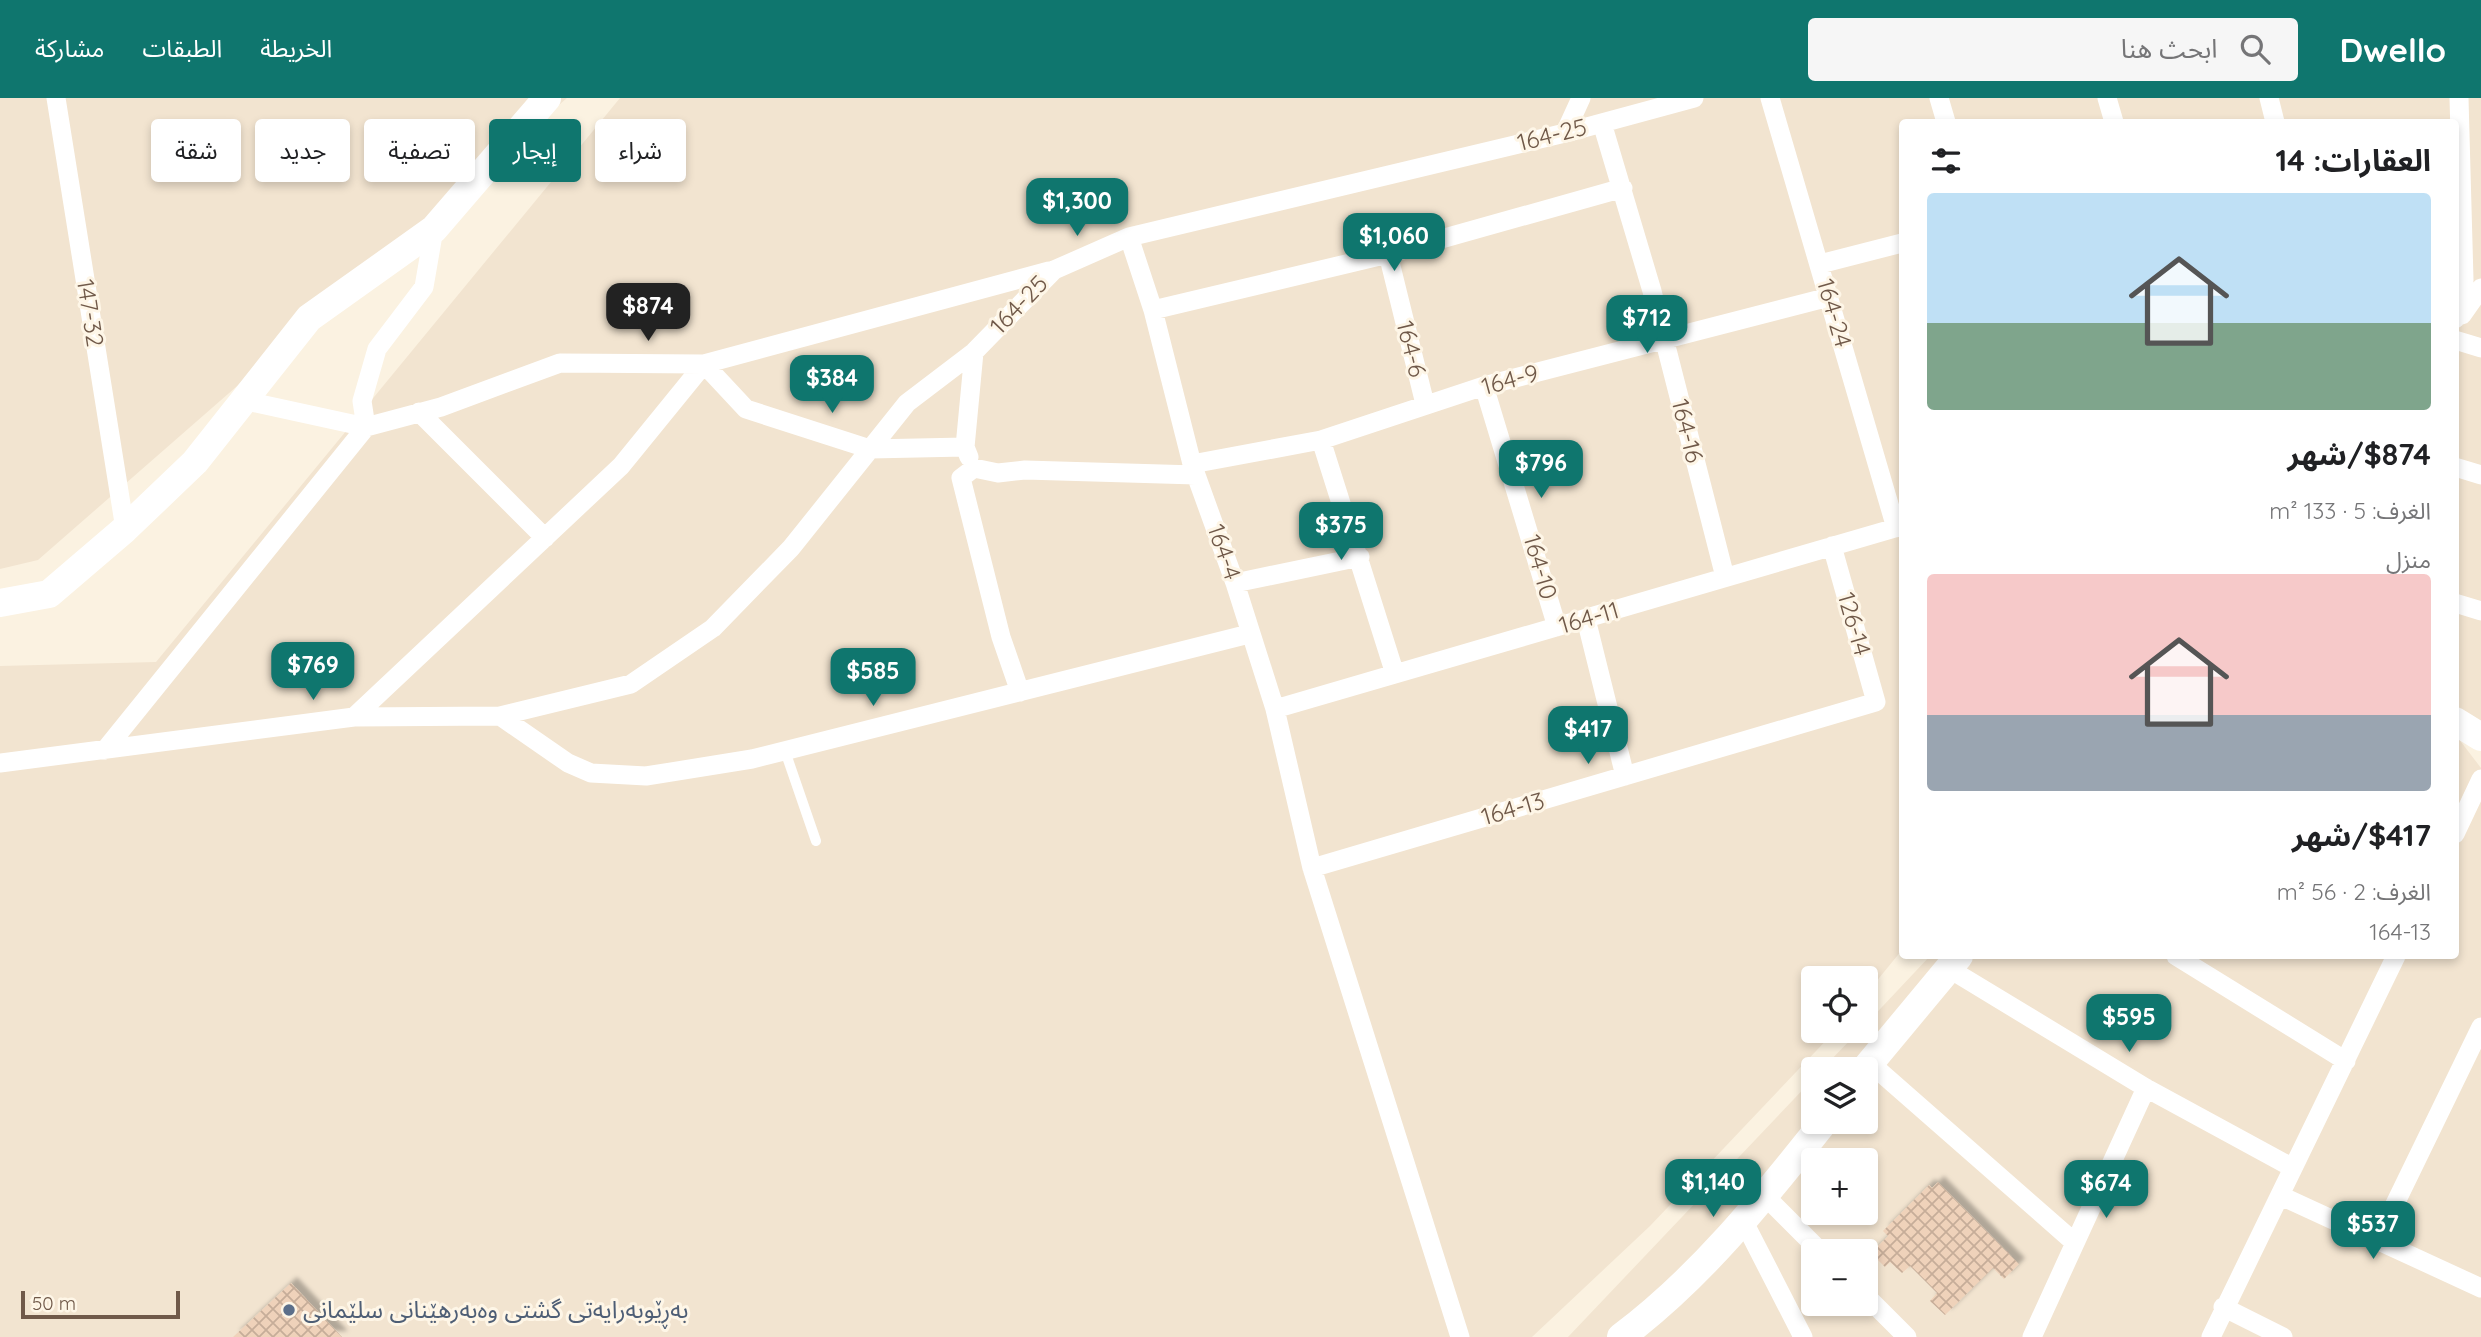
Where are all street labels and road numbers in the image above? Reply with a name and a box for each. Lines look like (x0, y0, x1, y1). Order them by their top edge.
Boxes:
street label: 164-25 (1514, 111, 1590, 157)
street label: 164-25 (983, 269, 1054, 340)
street label: 164-24 (1811, 275, 1859, 350)
street label: 147-32 (71, 277, 111, 349)
street label: 164-6 (1391, 317, 1433, 380)
street label: 164-9 (1478, 357, 1541, 401)
street label: 164-16 (1666, 396, 1710, 466)
street label: 164-4 (1202, 520, 1248, 583)
street label: 164-10 (1517, 531, 1565, 603)
street label: 126-14 (1832, 589, 1878, 659)
street label: 164-11 (1555, 594, 1622, 640)
street label: 164-13 (1478, 785, 1548, 831)

